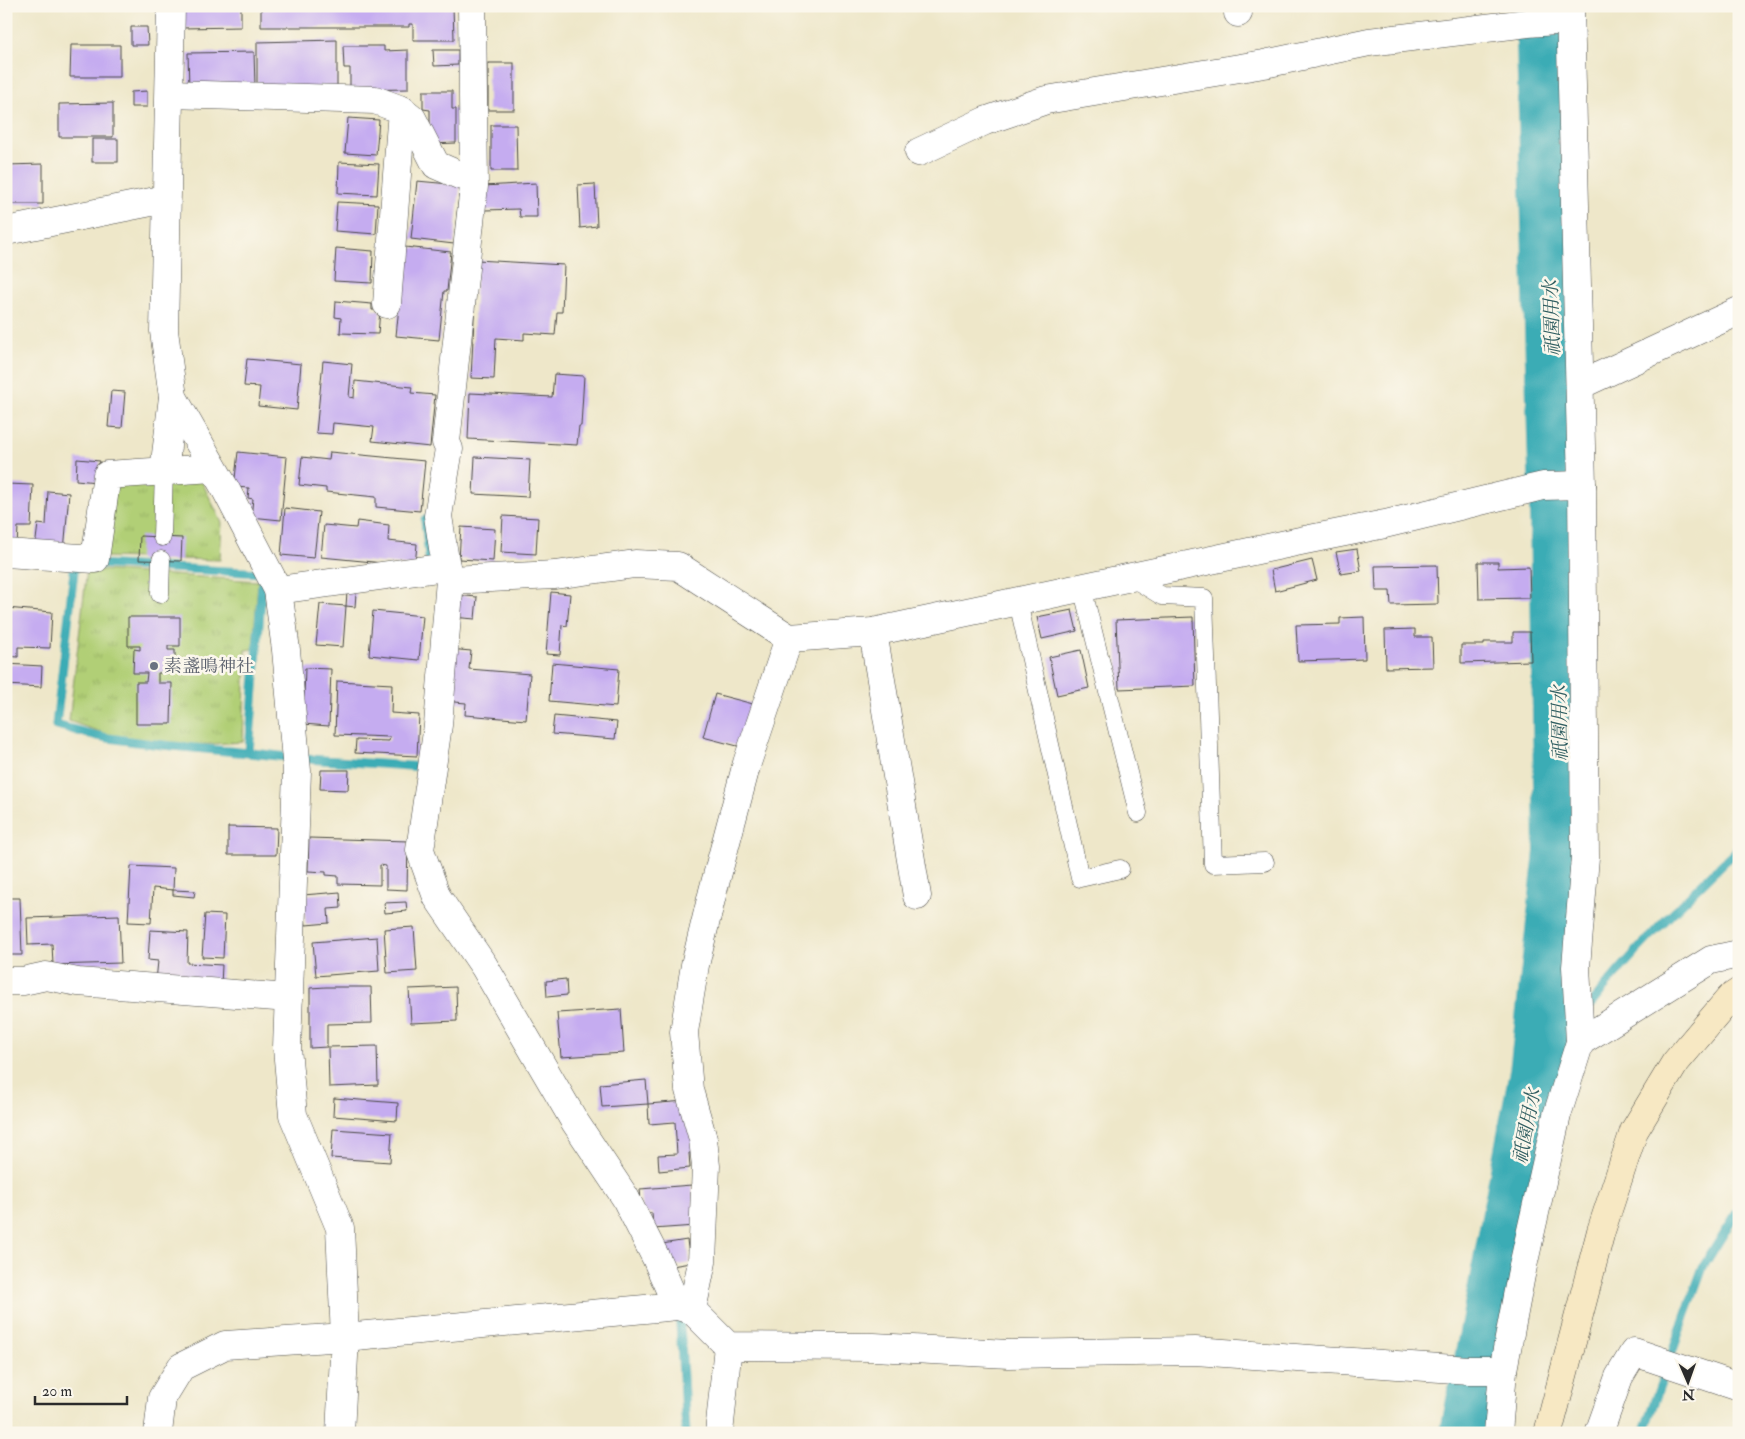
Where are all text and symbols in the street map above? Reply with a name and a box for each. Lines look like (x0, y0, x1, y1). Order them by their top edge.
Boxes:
water label: 祇園用水 (1539, 278, 1565, 356)
place label: 素盞鳴神社 (164, 655, 254, 678)
marker: 素盞鳴神社 (148, 660, 160, 672)
water label: 祇園用水 (1547, 683, 1573, 761)
water label: 祇園用水 (1508, 1084, 1546, 1166)
north arrow (1662, 1356, 1712, 1406)
scale bar (35, 1374, 128, 1406)
text: 20 m (42, 1382, 72, 1401)
text: N (1681, 1386, 1696, 1403)

